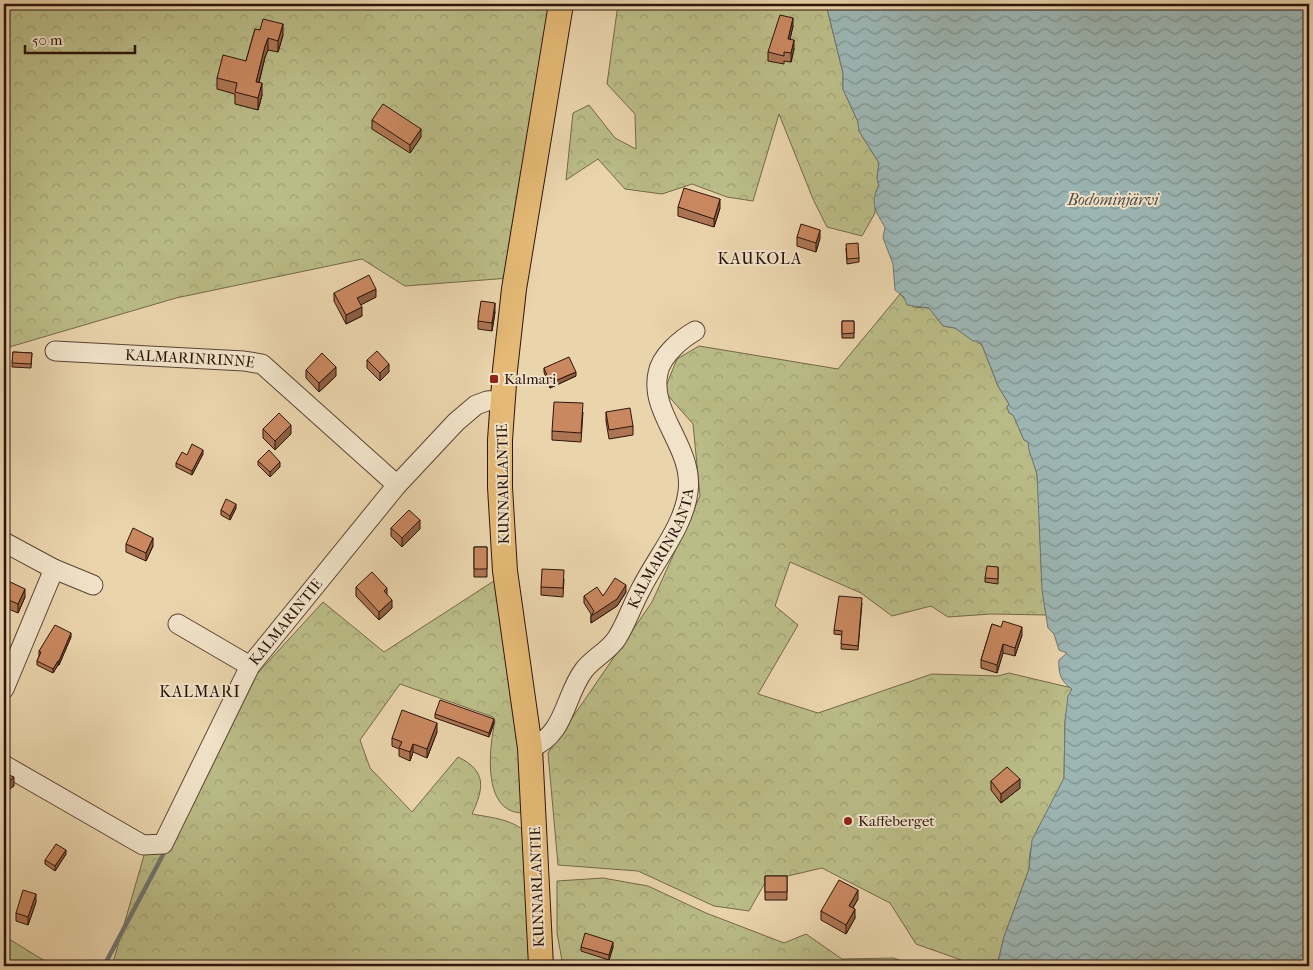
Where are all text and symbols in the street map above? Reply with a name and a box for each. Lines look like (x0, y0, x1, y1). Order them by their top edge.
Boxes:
scale bar (25, 22, 135, 54)
text: 50 m (32, 31, 63, 49)
water label: Bodominjärvi (1066, 190, 1160, 209)
district label: KAUKOLA (718, 249, 802, 268)
street label: KALMARINRINNE (124, 346, 256, 372)
place label: Kalmari (504, 370, 557, 388)
marker: Kalmari (488, 373, 500, 385)
street label: KUNNARLANTIE (493, 423, 513, 545)
street label: KALMARINRANTA (624, 487, 697, 611)
street label: KALMARINTIE (245, 575, 326, 669)
district label: KALMARI (159, 682, 241, 701)
place label: Kaffeberget (858, 812, 935, 830)
marker: Kaffeberget (842, 815, 854, 827)
street label: KUNNARLANTIE (526, 826, 548, 948)

